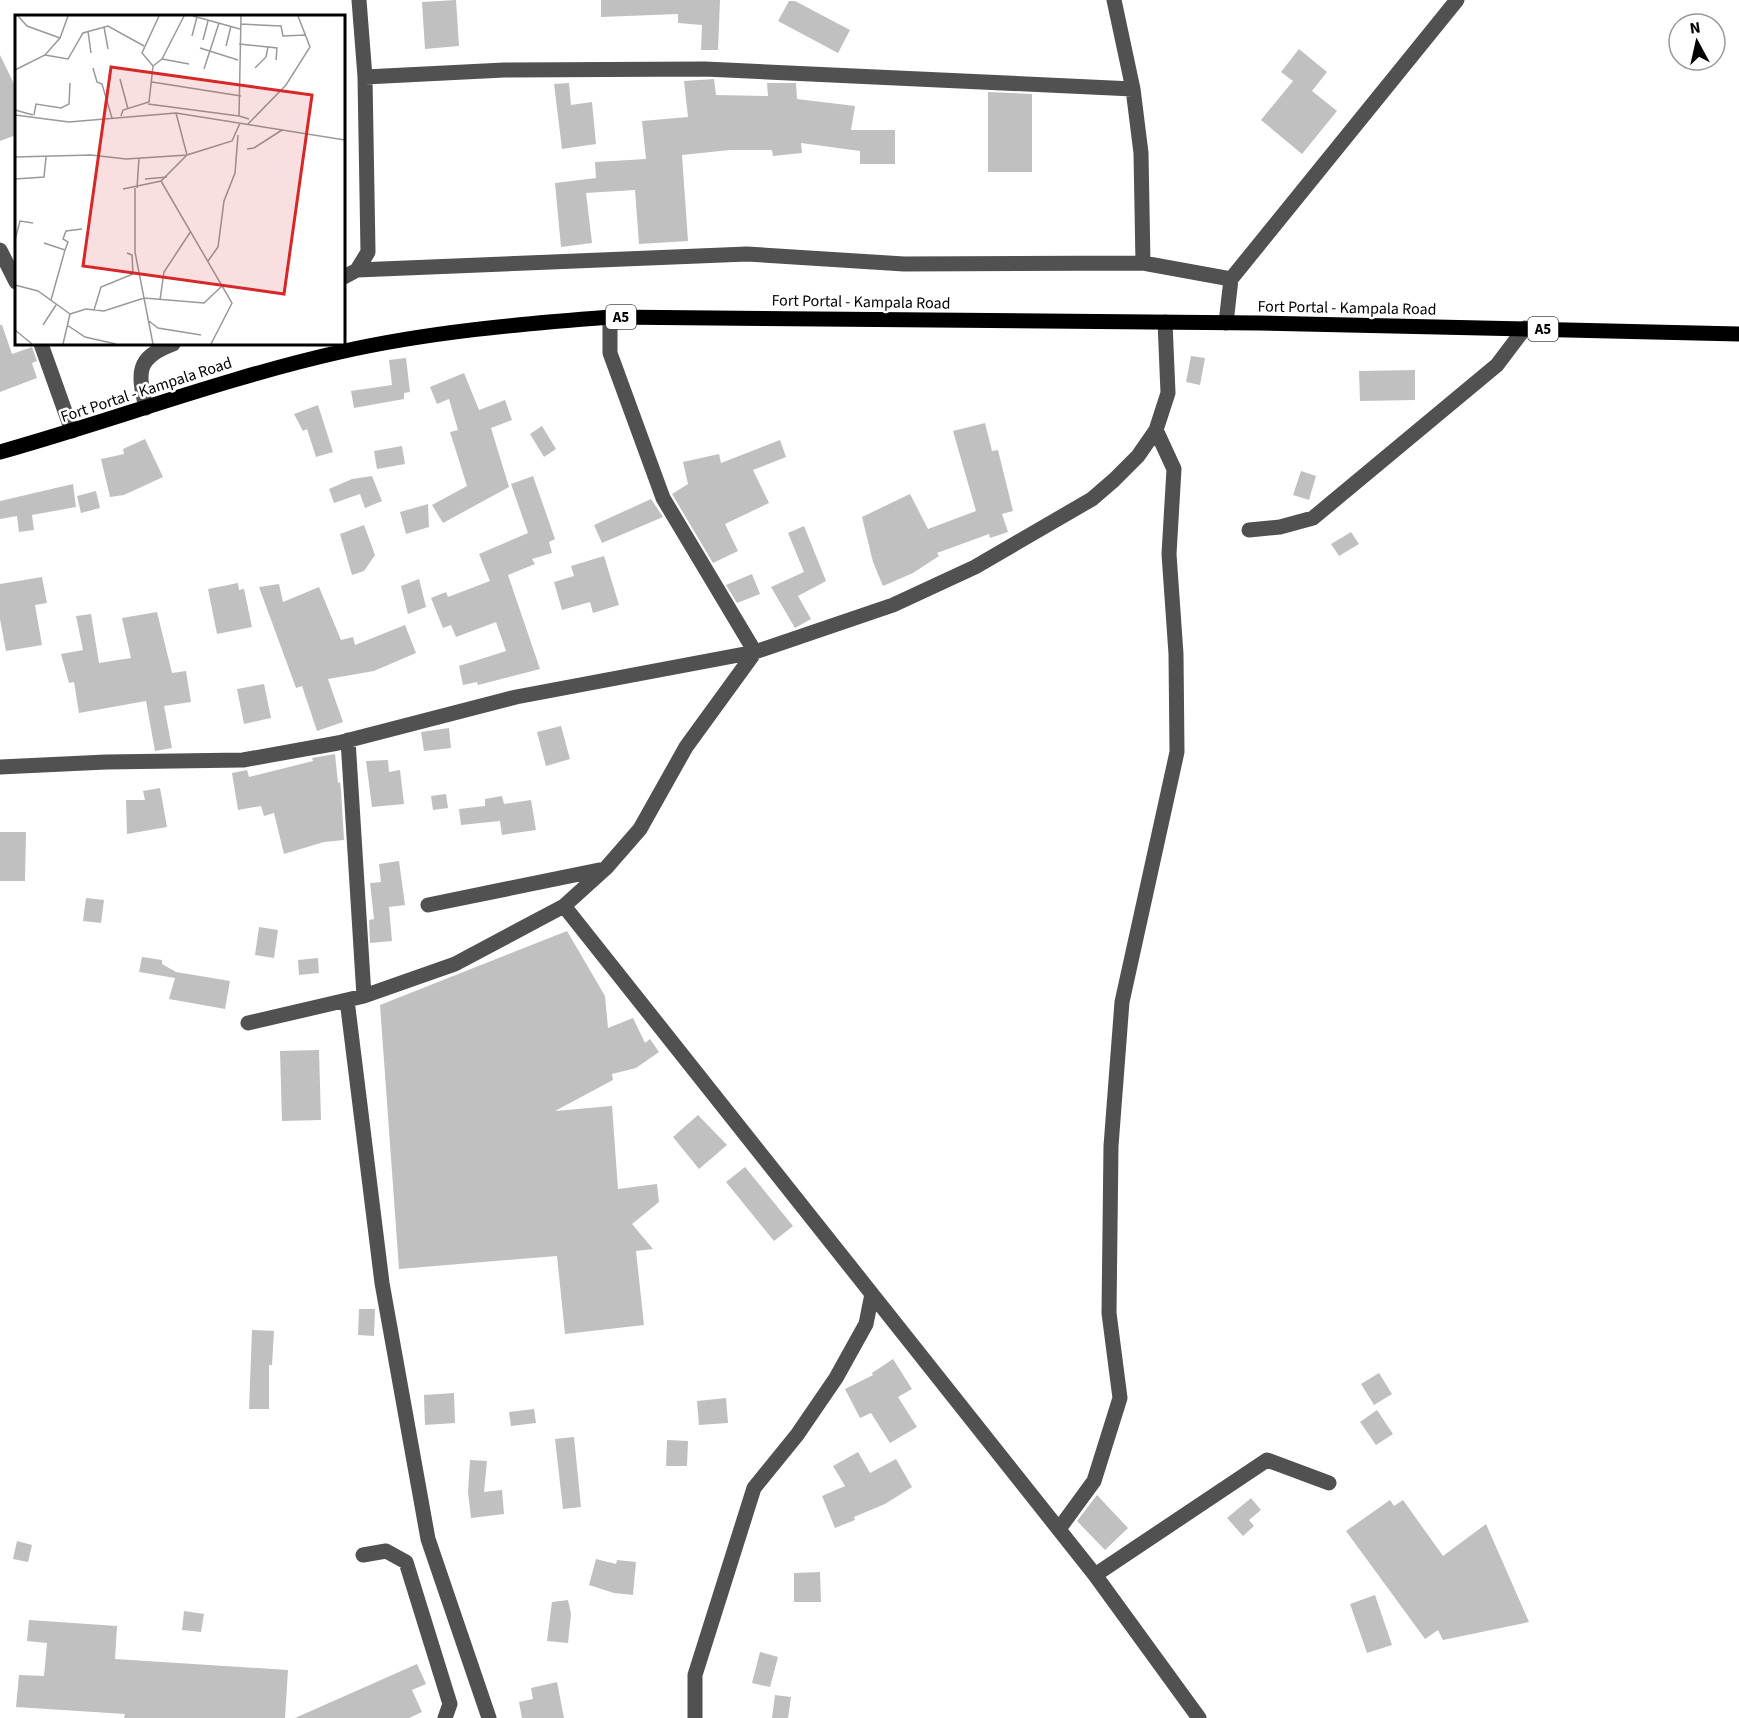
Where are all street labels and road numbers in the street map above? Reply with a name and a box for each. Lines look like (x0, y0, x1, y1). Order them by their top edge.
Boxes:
street label: Fort Portal - Kampala Road (771, 289, 951, 315)
street label: Fort Portal - Kampala Road (1257, 295, 1437, 321)
road number: A5 (606, 305, 636, 329)
road number: A5 (1528, 317, 1558, 341)
street label: Fort Portal - Kampala Road (58, 352, 235, 428)

